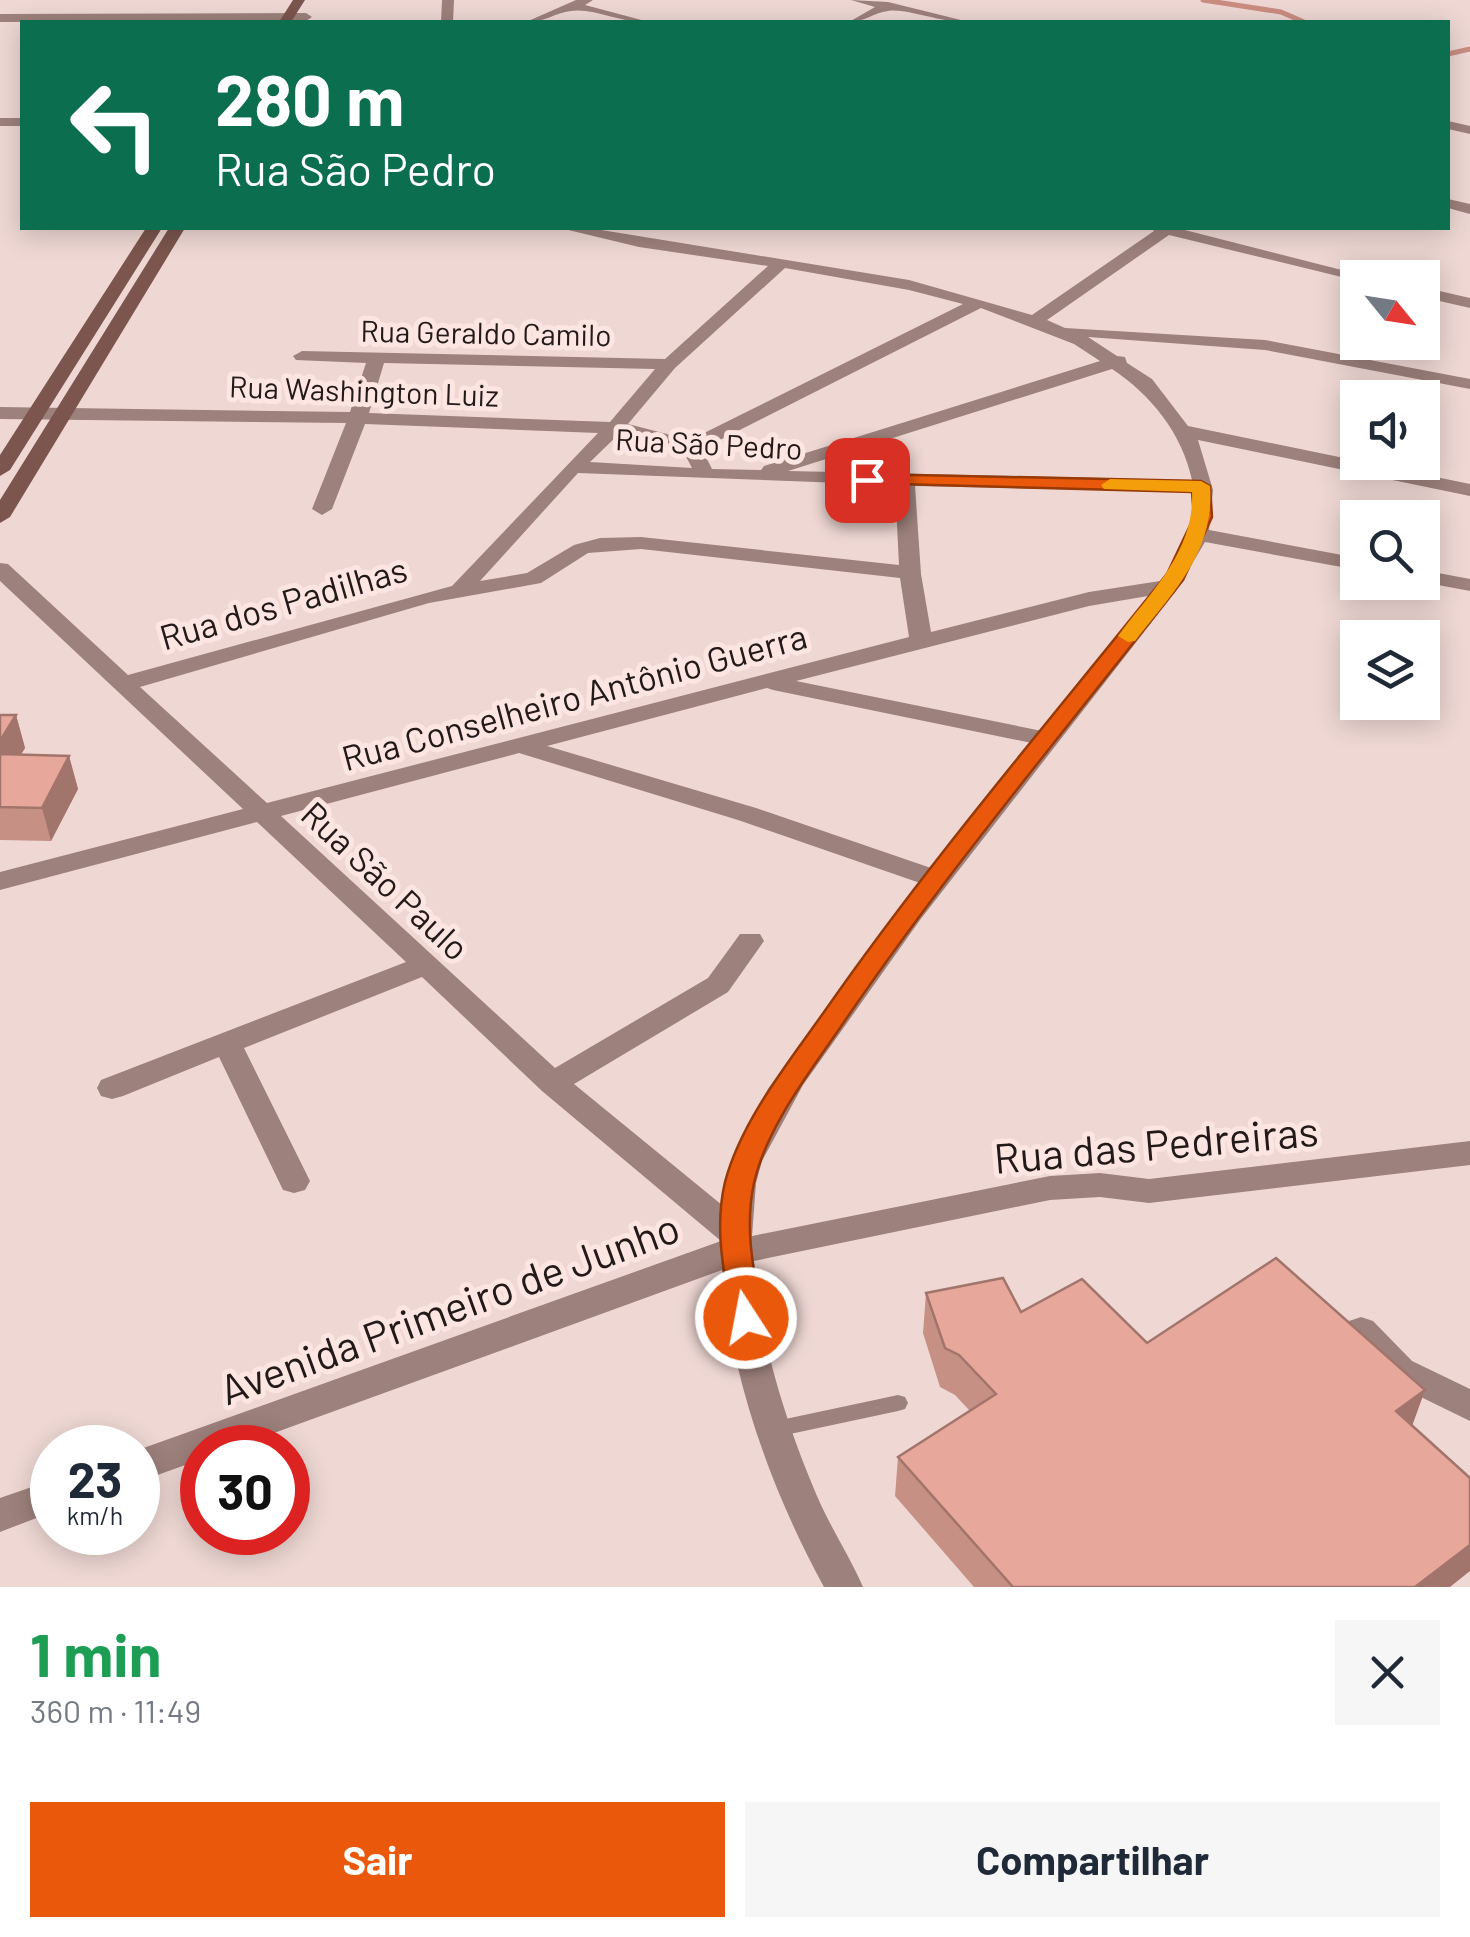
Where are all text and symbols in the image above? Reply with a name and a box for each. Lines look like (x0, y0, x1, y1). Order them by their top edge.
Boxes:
text: 280 m (215, 56, 404, 140)
icon: left (50, 60, 180, 190)
text: Rua São Pedro (215, 141, 496, 195)
north arrow (1340, 260, 1440, 360)
map controls (1340, 260, 1440, 720)
street label: Rua Geraldo Camilo (360, 312, 612, 352)
street label: Rua Washington Luiz (229, 367, 499, 413)
button: sound (1340, 380, 1440, 480)
street label: Rua São Pedro (614, 420, 804, 466)
pin (825, 438, 910, 523)
icon: arrive (840, 453, 895, 508)
button: search (1340, 500, 1440, 600)
street label: Rua dos Padilhas (155, 547, 411, 657)
street label: Rua Conselheiro Antônio Guerra (337, 614, 811, 778)
button: layers (1340, 620, 1440, 720)
street label: Rua São Paulo (294, 792, 478, 968)
street label: Rua das Pedreiras (992, 1104, 1320, 1182)
street label: Avenida Primeiro de Junho (213, 1201, 685, 1413)
position arrow (694, 1266, 798, 1370)
speed limit sign: 30 (180, 1425, 310, 1555)
text: 23 (68, 1448, 122, 1508)
text: km/h (67, 1500, 123, 1530)
text: 1 min (30, 1617, 161, 1689)
button: close (1335, 1620, 1440, 1725)
text: 360 m · 11:49 (30, 1691, 201, 1729)
button: Sair (30, 1802, 725, 1917)
button: Compartilhar (745, 1802, 1440, 1917)

